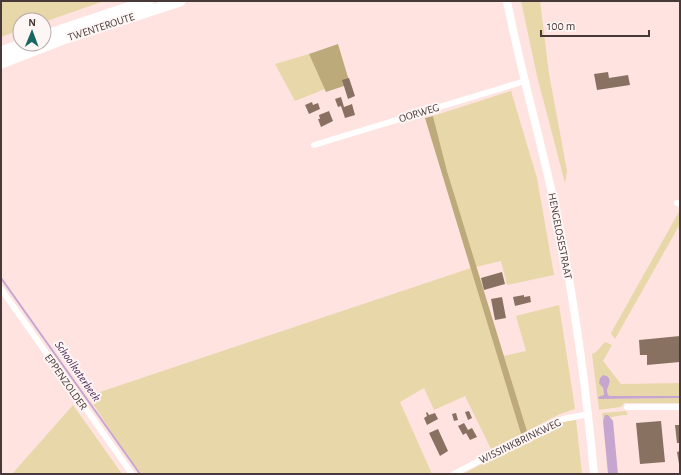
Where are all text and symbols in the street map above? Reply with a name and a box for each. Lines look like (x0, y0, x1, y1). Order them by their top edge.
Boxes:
street label: TWENTEROUTE (66, 11, 136, 43)
north arrow (12, 12, 52, 52)
scale bar (541, 12, 649, 38)
text: N (28, 17, 36, 28)
text: 100 m (547, 20, 575, 32)
street label: OORWEG (398, 102, 440, 124)
street label: HENGELOSESTRAAT (546, 192, 574, 281)
water label: Schoolkaterbeek (53, 339, 103, 404)
street label: EPPENZOLDER (43, 352, 89, 412)
street label: WISSINKBRINKWEG (477, 416, 563, 466)

